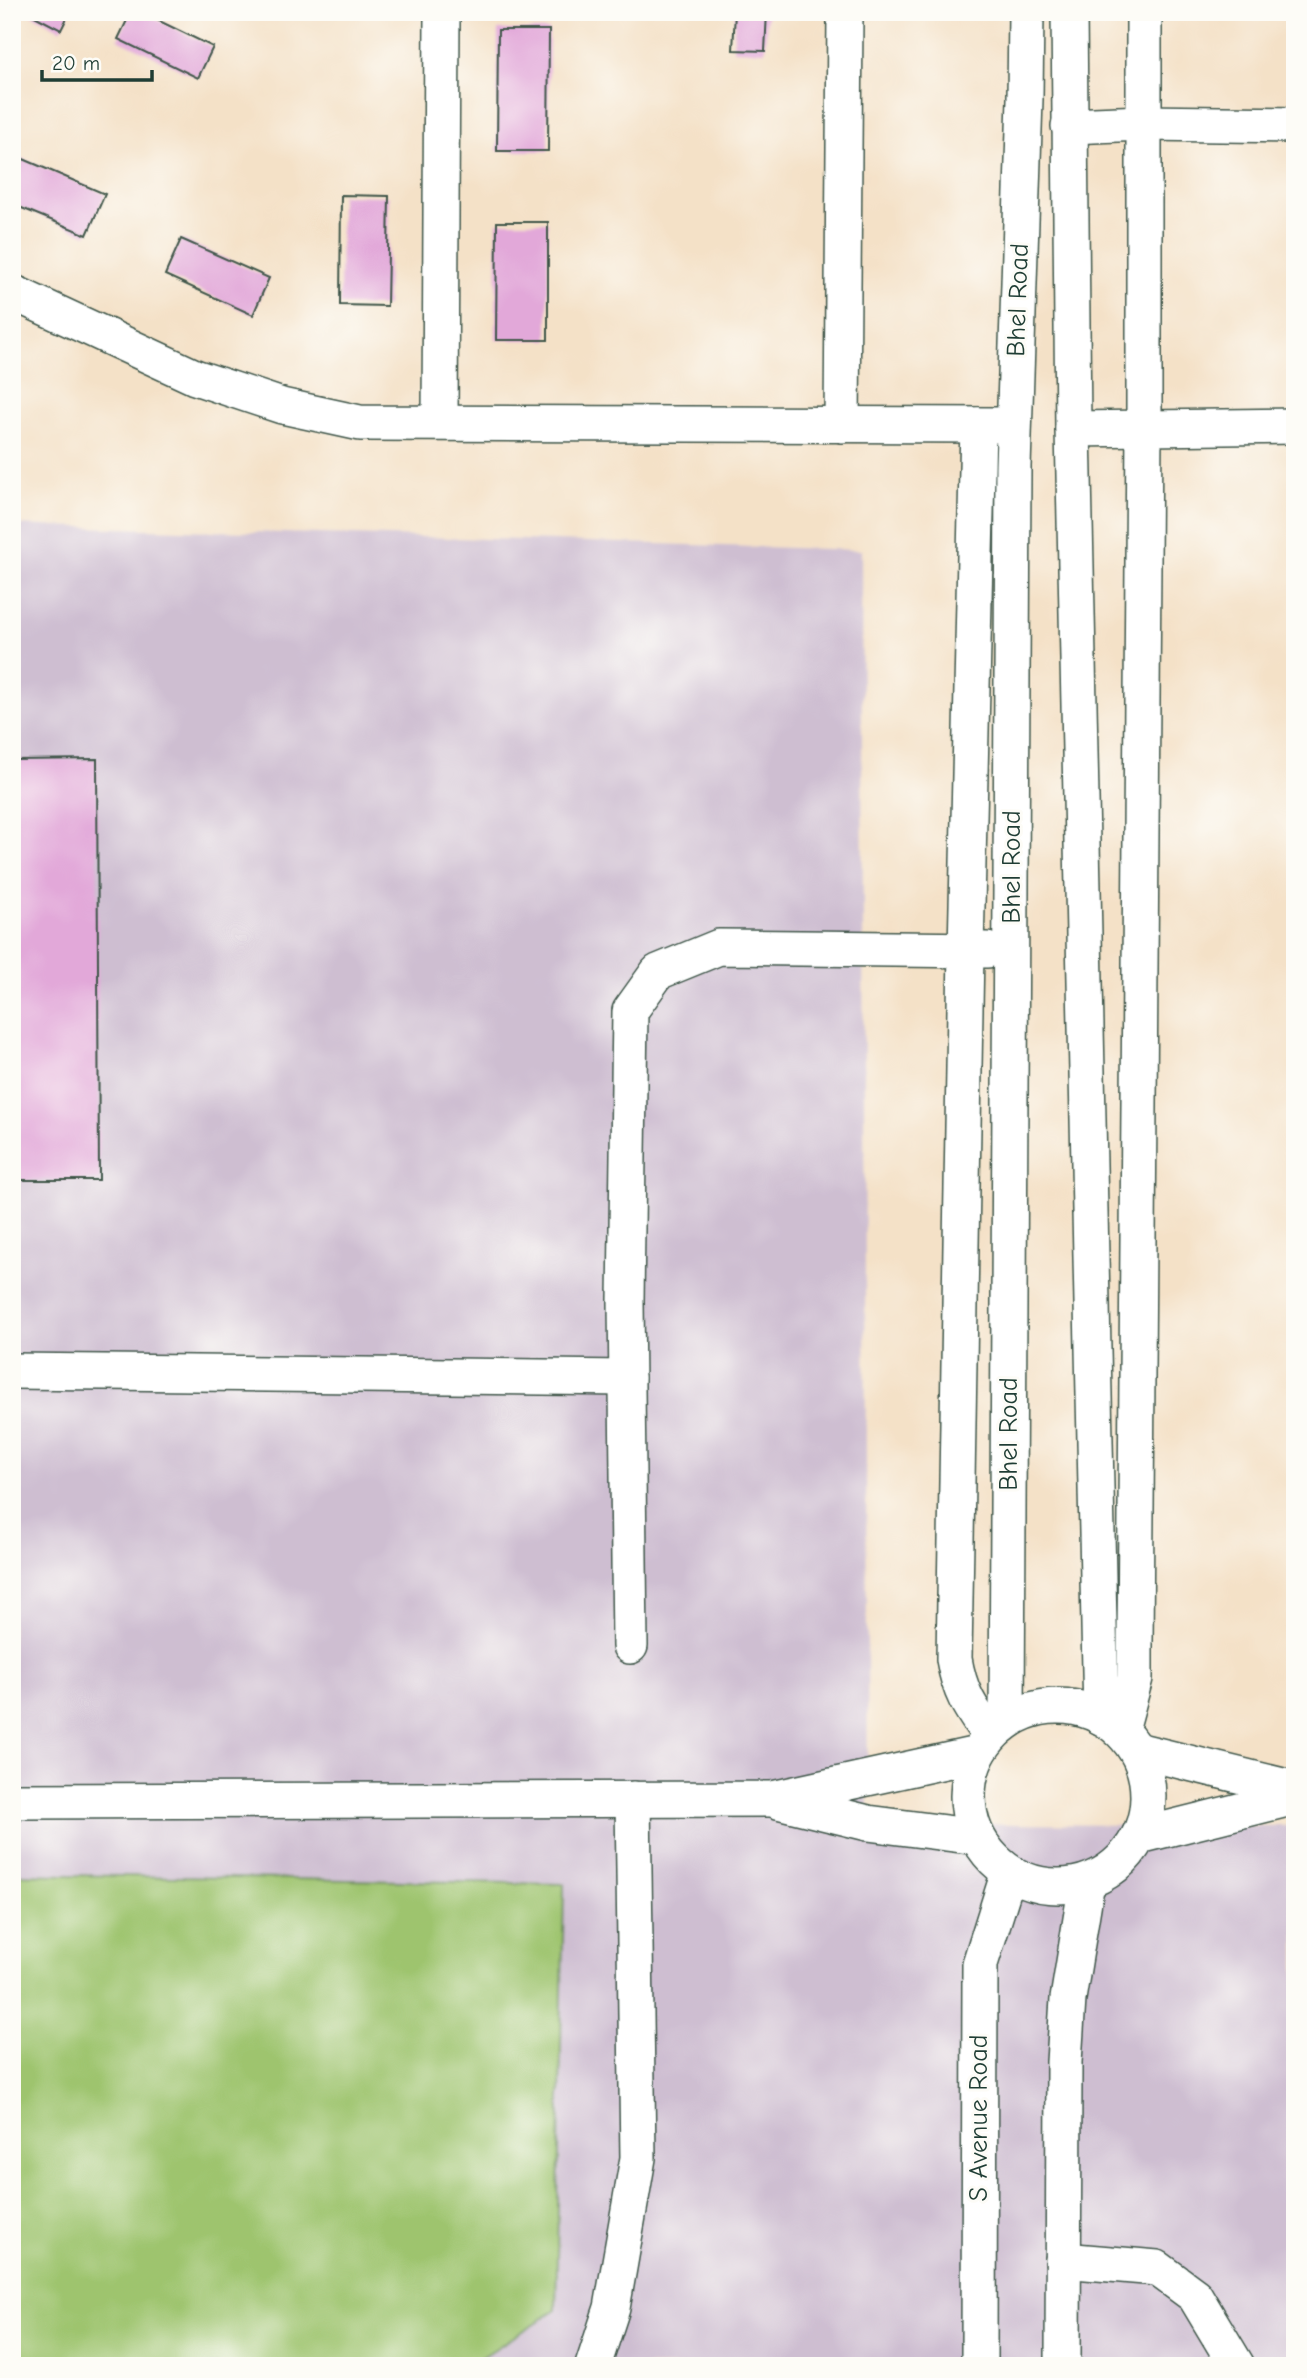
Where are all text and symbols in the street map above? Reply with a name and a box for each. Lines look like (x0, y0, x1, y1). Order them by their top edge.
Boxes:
scale bar (42, 38, 152, 82)
text: 20 m (52, 51, 100, 75)
street label: Bhel Road (1001, 243, 1035, 357)
street label: Bhel Road (997, 810, 1027, 924)
street label: Bhel Road (994, 1377, 1024, 1491)
street label: S Avenue Road (964, 2034, 994, 2202)

